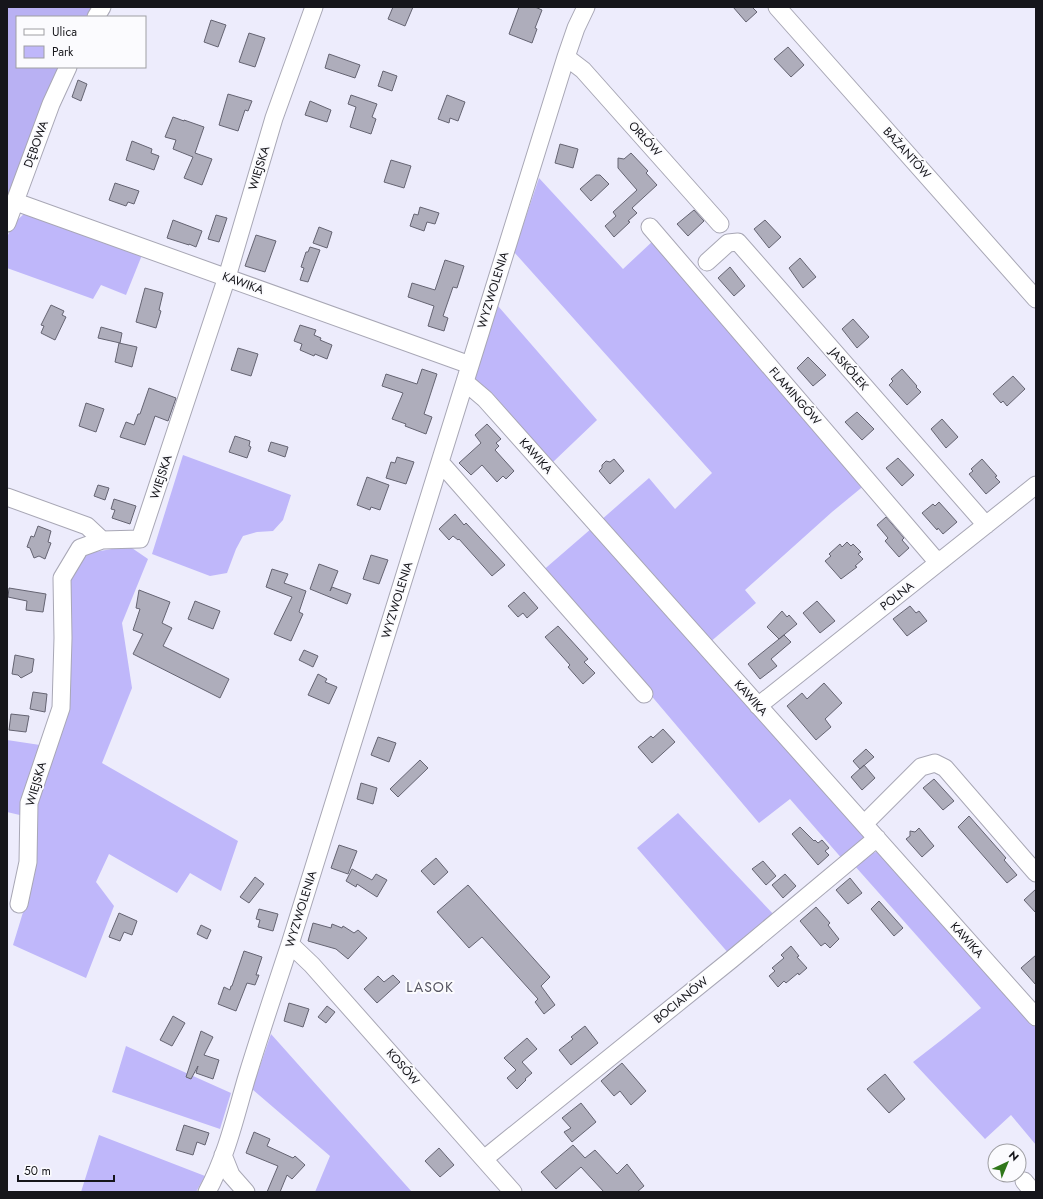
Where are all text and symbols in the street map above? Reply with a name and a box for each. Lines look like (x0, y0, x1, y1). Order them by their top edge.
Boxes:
legend (16, 16, 146, 68)
text: Ulica (52, 23, 77, 41)
text: Park (52, 43, 74, 61)
street label: ORŁÓW (624, 117, 666, 161)
street label: DĘBOWA (19, 118, 53, 170)
street label: BAŻANTÓW (879, 123, 935, 183)
street label: WIEJSKA (244, 144, 274, 192)
street label: WYZWOLENIA (473, 249, 513, 331)
street label: KAWIKA (220, 267, 266, 299)
street label: JASKÓŁEK (824, 342, 873, 395)
street label: FLAMINGÓW (765, 363, 825, 429)
street label: KAWIKA (515, 434, 557, 478)
street label: WIEJSKA (145, 452, 177, 501)
street label: WYZWOLENIA (377, 559, 417, 641)
street label: POLNA (876, 577, 918, 615)
street label: KAWIKA (730, 676, 772, 720)
street label: WIEJSKA (21, 760, 51, 808)
street label: WYZWOLENIA (281, 868, 321, 950)
street label: KAWIKA (946, 918, 988, 962)
street label: BOCIANÓW (650, 972, 712, 1028)
district label: LASOK (406, 977, 454, 997)
street label: KOSÓW (382, 1045, 424, 1089)
north arrow (987, 1143, 1027, 1183)
text: N (1005, 1147, 1023, 1165)
scale bar (18, 1157, 114, 1183)
text: 50 m (24, 1162, 51, 1180)

